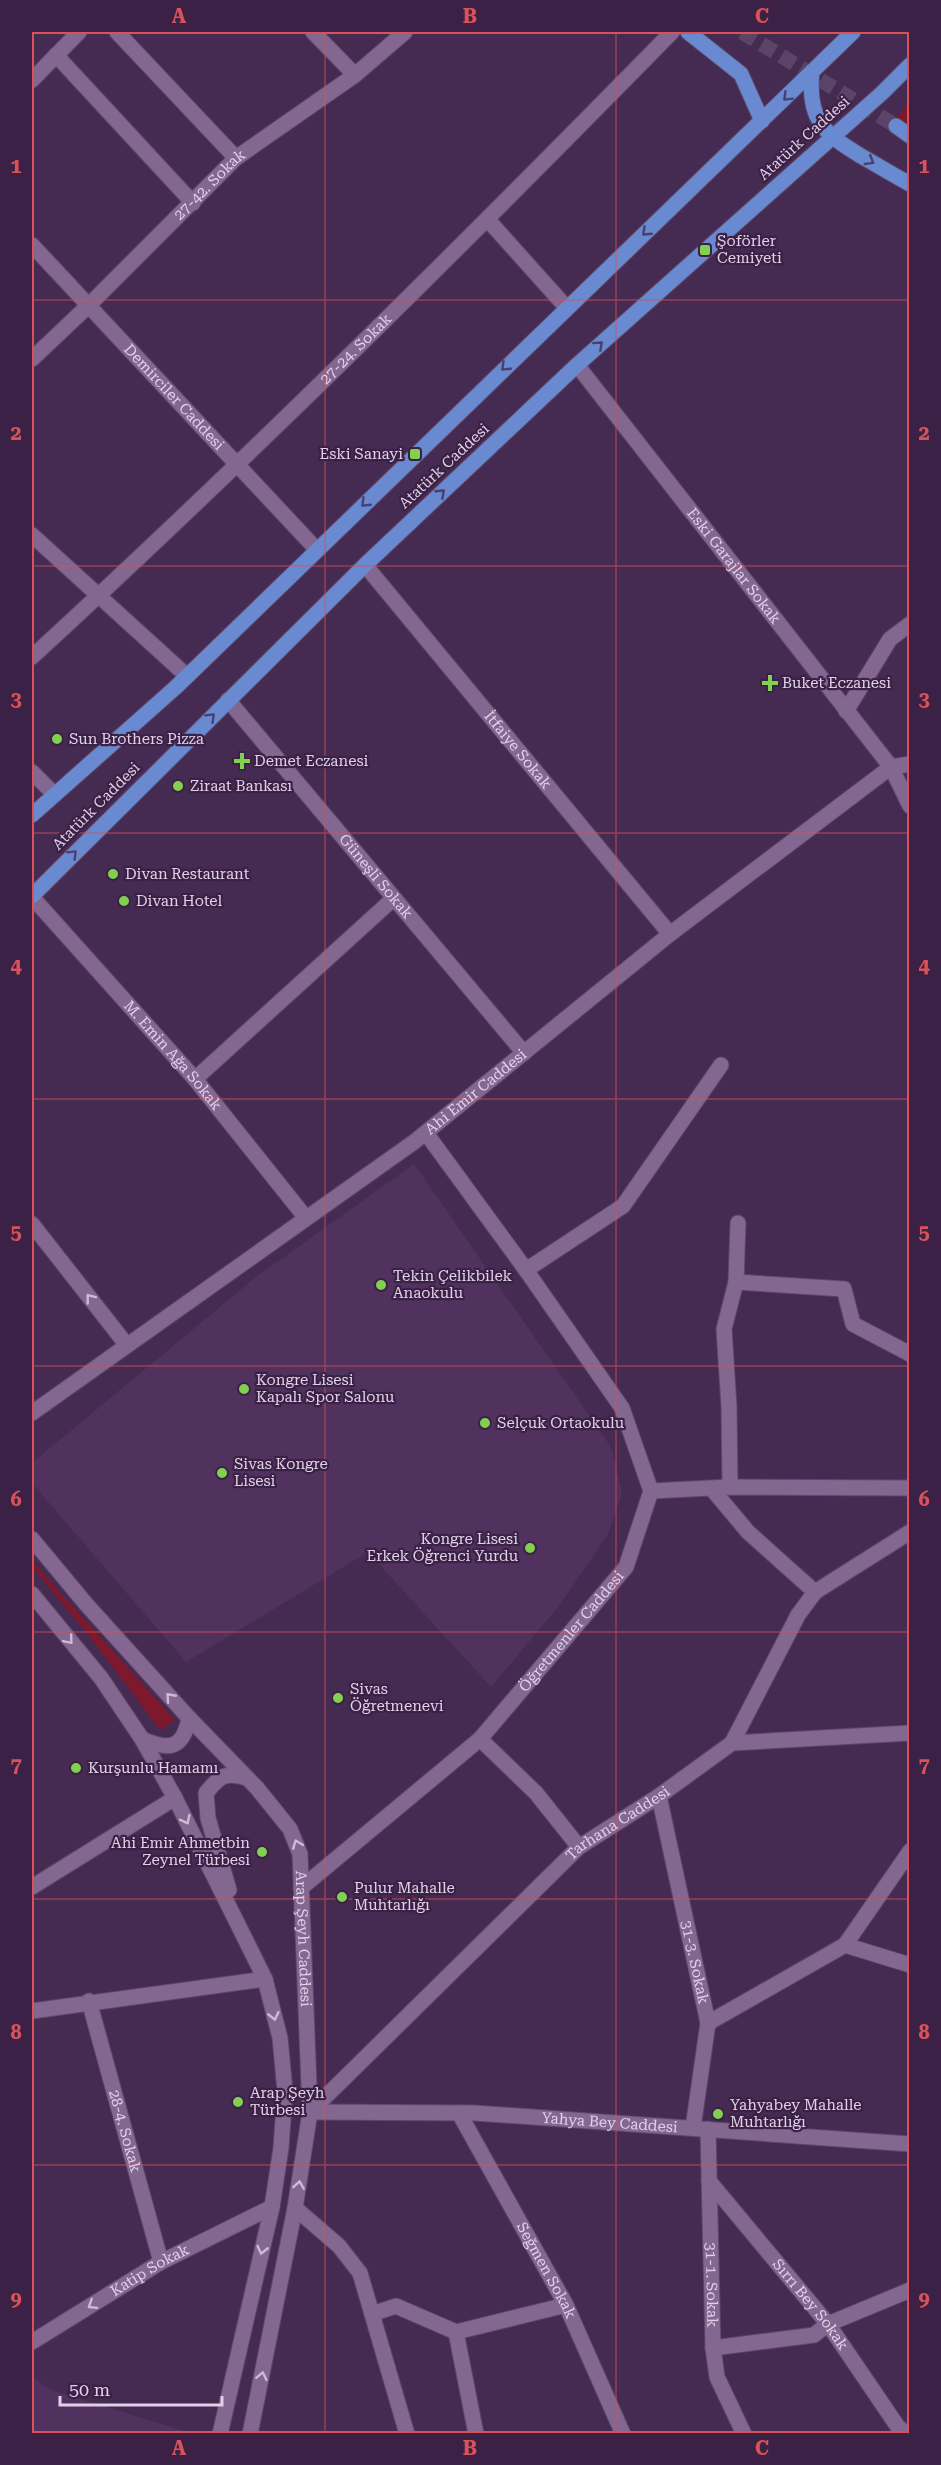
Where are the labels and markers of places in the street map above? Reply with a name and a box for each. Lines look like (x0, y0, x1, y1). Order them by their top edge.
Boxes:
place label: Şoförler Cemiyeti (717, 232, 782, 267)
marker: Şoförler Cemiyeti (698, 243, 712, 257)
place label: Eski Sanayi (319, 445, 403, 463)
marker: Eski Sanayi (408, 447, 422, 461)
place label: Buket Eczanesi (782, 674, 891, 692)
marker: Buket Eczanesi (763, 676, 777, 690)
place label: Sun Brothers Pizza (69, 730, 204, 748)
marker: Sun Brothers Pizza (50, 732, 64, 746)
place label: Demet Eczanesi (254, 752, 369, 770)
marker: Demet Eczanesi (235, 754, 249, 768)
place label: Ziraat Bankası (190, 777, 292, 795)
marker: Ziraat Bankası (171, 779, 185, 793)
place label: Divan Restaurant (125, 865, 250, 883)
marker: Divan Restaurant (106, 867, 120, 881)
place label: Divan Hotel (136, 892, 222, 910)
marker: Divan Hotel (117, 894, 131, 908)
place label: Tekin Çelikbilek Anaokulu (393, 1267, 513, 1302)
marker: Tekin Çelikbilek Anaokulu (374, 1278, 388, 1292)
place label: Kongre Lisesi Kapalı Spor Salonu (256, 1371, 395, 1406)
marker: Kongre Lisesi Kapalı Spor Salonu (237, 1382, 251, 1396)
place label: Selçuk Ortaokulu (497, 1414, 625, 1432)
marker: Selçuk Ortaokulu (478, 1416, 492, 1430)
place label: Sivas Kongre Lisesi (234, 1455, 328, 1490)
marker: Sivas Kongre Lisesi (215, 1466, 229, 1480)
place label: Kongre Lisesi Erkek Öğrenci Yurdu (367, 1530, 519, 1565)
marker: Kongre Lisesi Erkek Öğrenci Yurdu (523, 1541, 537, 1555)
place label: Sivas Öğretmenevi (350, 1680, 444, 1715)
marker: Sivas Öğretmenevi (331, 1691, 345, 1705)
place label: Kurşunlu Hamamı (88, 1759, 219, 1777)
marker: Kurşunlu Hamamı (69, 1761, 83, 1775)
place label: Ahi Emir Ahmetbin Zeynel Türbesi (111, 1834, 250, 1869)
marker: Ahi Emir Ahmetbin Zeynel Türbesi (255, 1845, 269, 1859)
place label: Pulur Mahalle Muhtarlığı (354, 1879, 455, 1914)
marker: Pulur Mahalle Muhtarlığı (335, 1890, 349, 1904)
place label: Arap Şeyh Türbesi (250, 2084, 325, 2119)
marker: Arap Şeyh Türbesi (231, 2095, 245, 2109)
place label: Yahyabey Mahalle Muhtarlığı (730, 2096, 862, 2131)
marker: Yahyabey Mahalle Muhtarlığı (711, 2107, 725, 2121)

